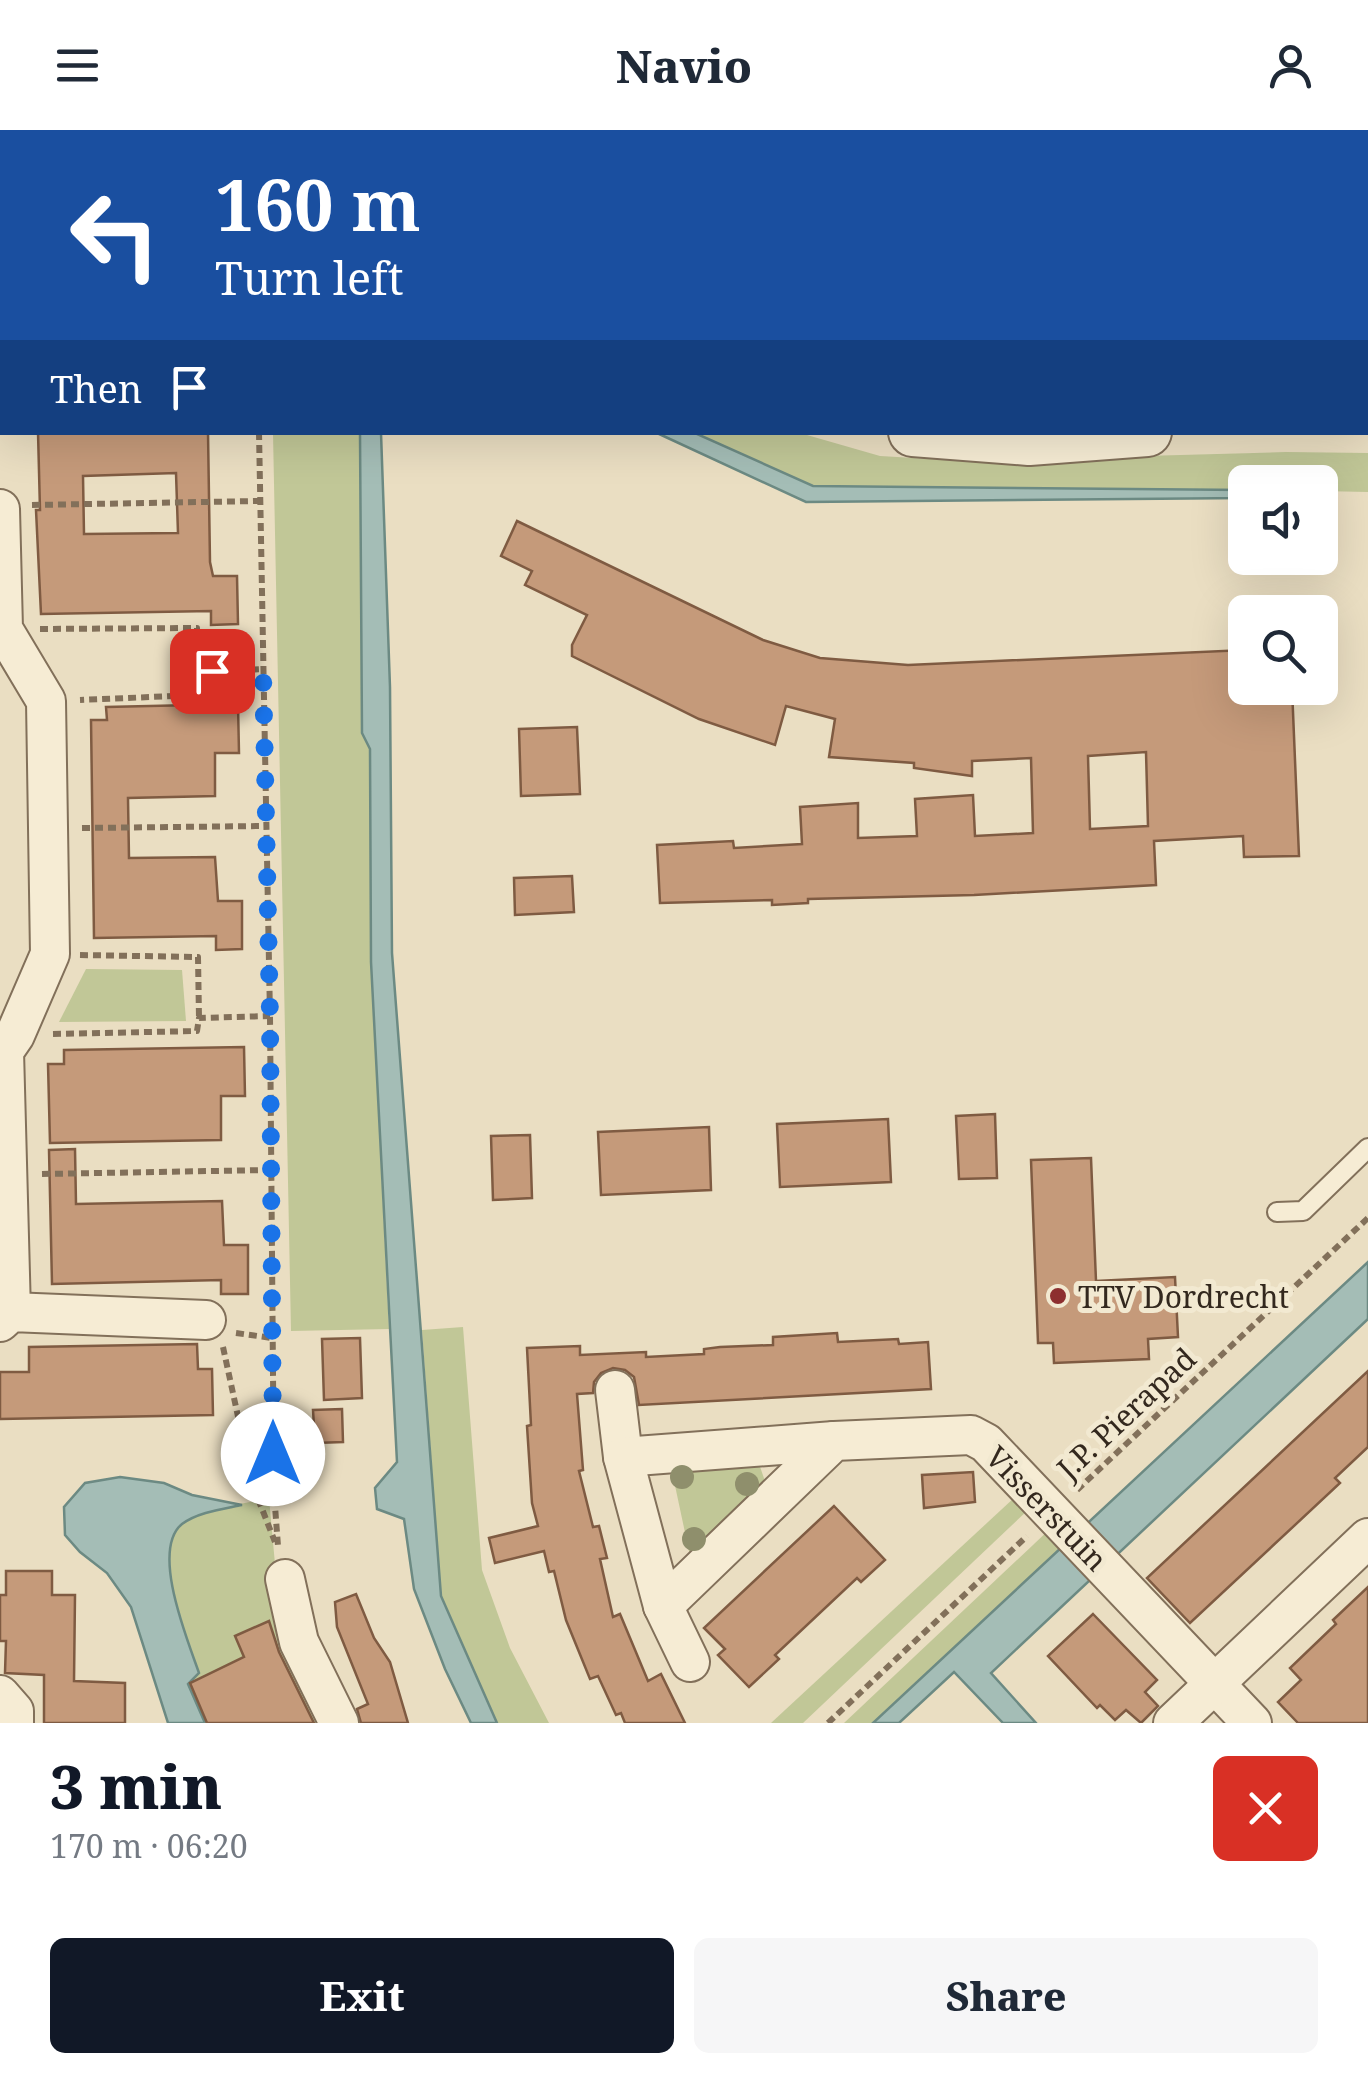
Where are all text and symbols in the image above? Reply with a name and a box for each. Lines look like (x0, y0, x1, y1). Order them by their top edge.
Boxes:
text: Navio (616, 35, 752, 96)
icon: menu (50, 38, 105, 93)
icon: person (1263, 38, 1318, 93)
text: 160 m (215, 156, 421, 252)
icon: left (50, 170, 180, 300)
text: Turn left (215, 247, 404, 308)
icon: arrive (162, 360, 217, 415)
text: Then (50, 362, 142, 414)
map controls (1228, 465, 1338, 705)
button: sound (1228, 465, 1338, 575)
button: search (1228, 595, 1338, 705)
pin (170, 629, 255, 714)
icon: arrive (185, 644, 240, 699)
place label: TTV Dordrecht (1078, 1276, 1289, 1317)
marker: TTV Dordrecht (1047, 1285, 1069, 1307)
street label: J.P. Pierapad (1047, 1338, 1204, 1489)
position arrow (221, 1402, 325, 1506)
street label: Visserstuin (977, 1437, 1117, 1579)
text: 3 min (50, 1745, 222, 1827)
button: close (1213, 1756, 1318, 1861)
text: 170 m · 06:20 (50, 1824, 248, 1867)
button: Exit (50, 1938, 674, 2053)
button: Share (694, 1938, 1318, 2053)

